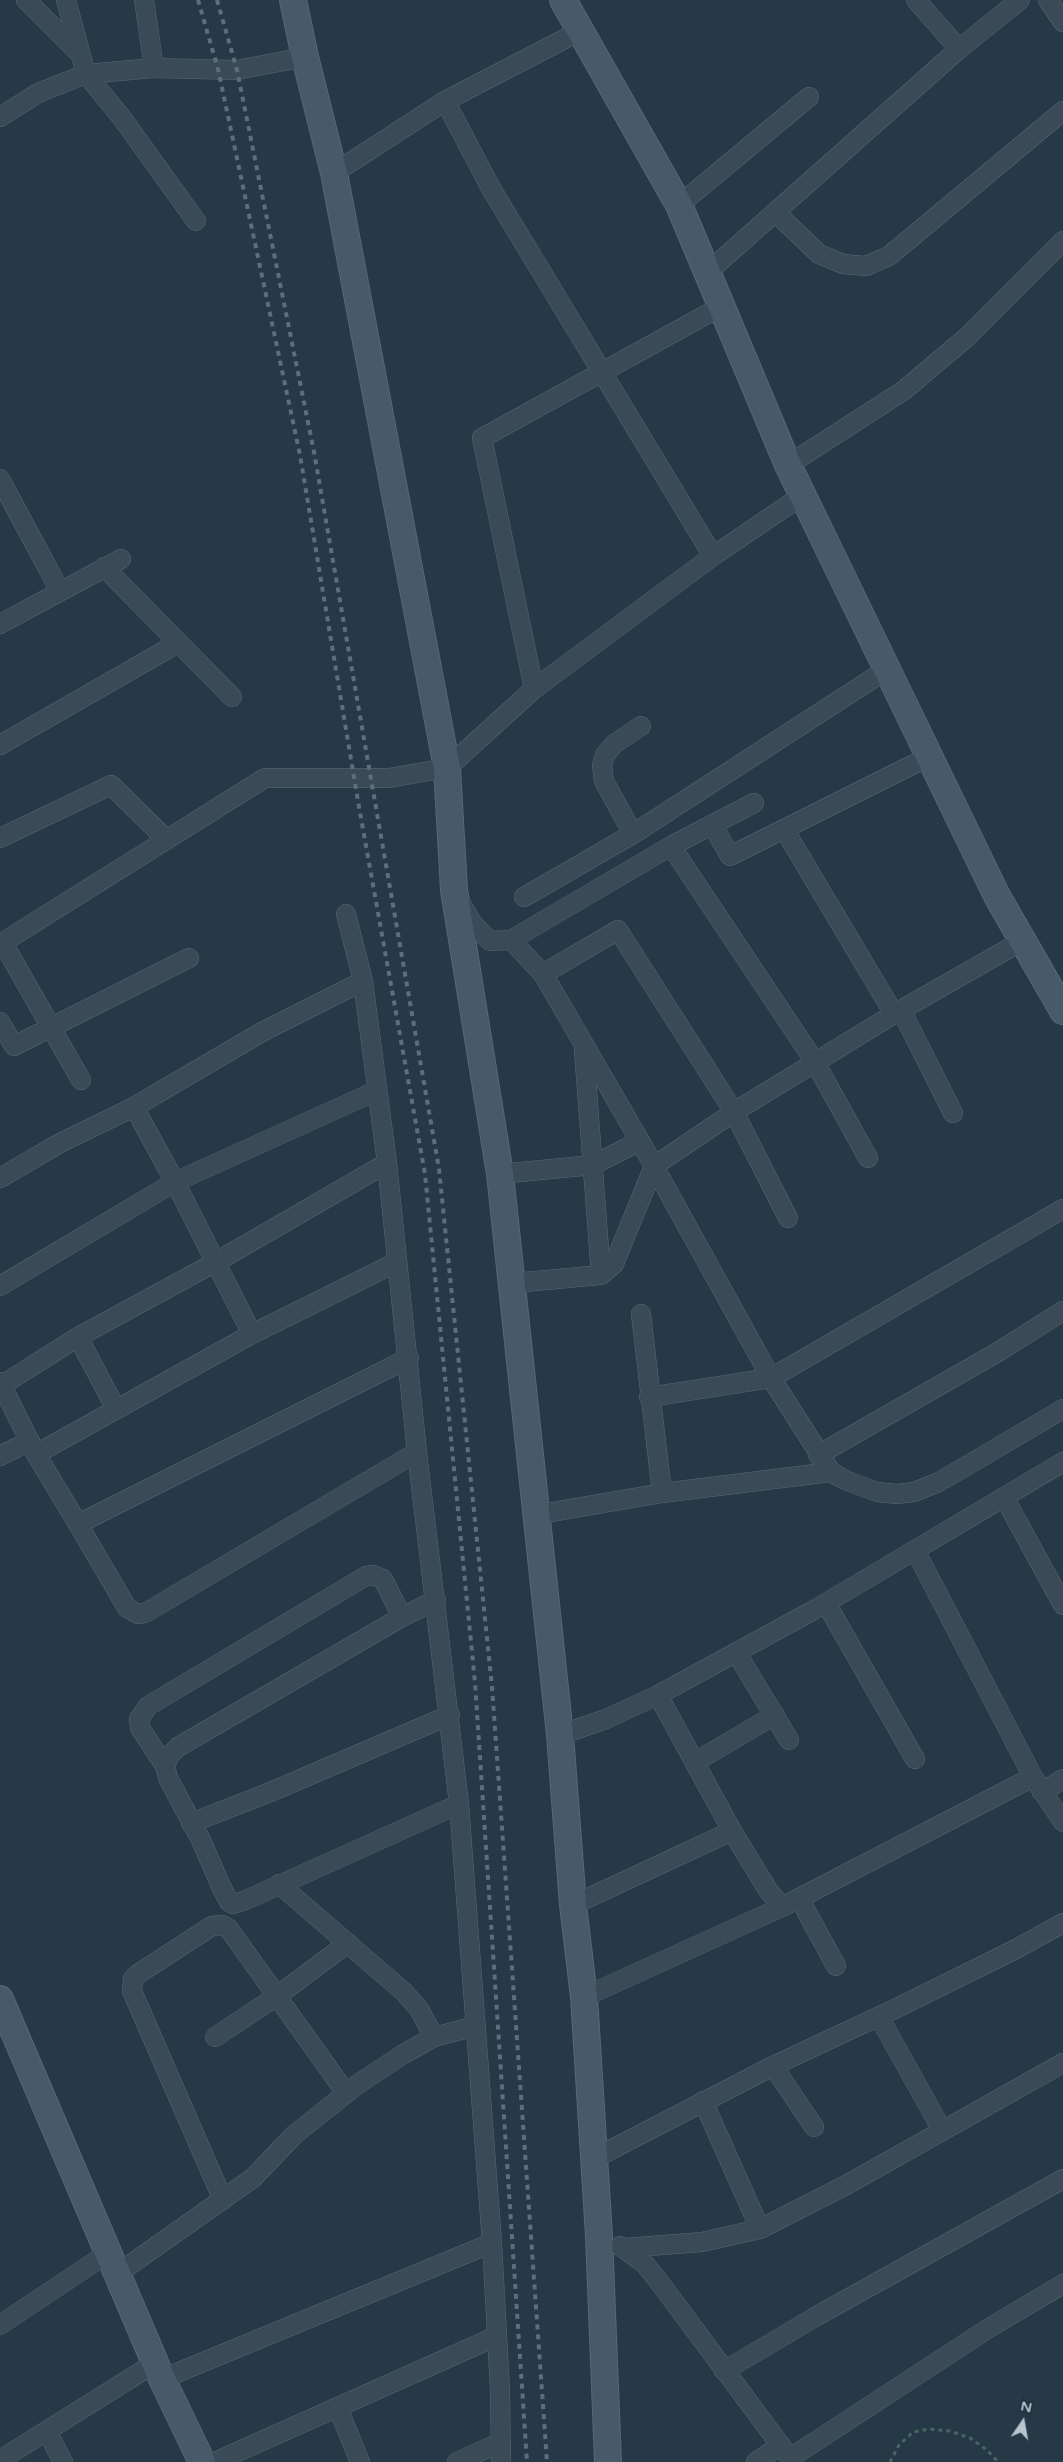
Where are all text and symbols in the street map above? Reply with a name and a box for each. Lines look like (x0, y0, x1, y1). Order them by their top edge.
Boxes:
north arrow (998, 2397, 1048, 2447)
text: N (1019, 2397, 1033, 2416)

